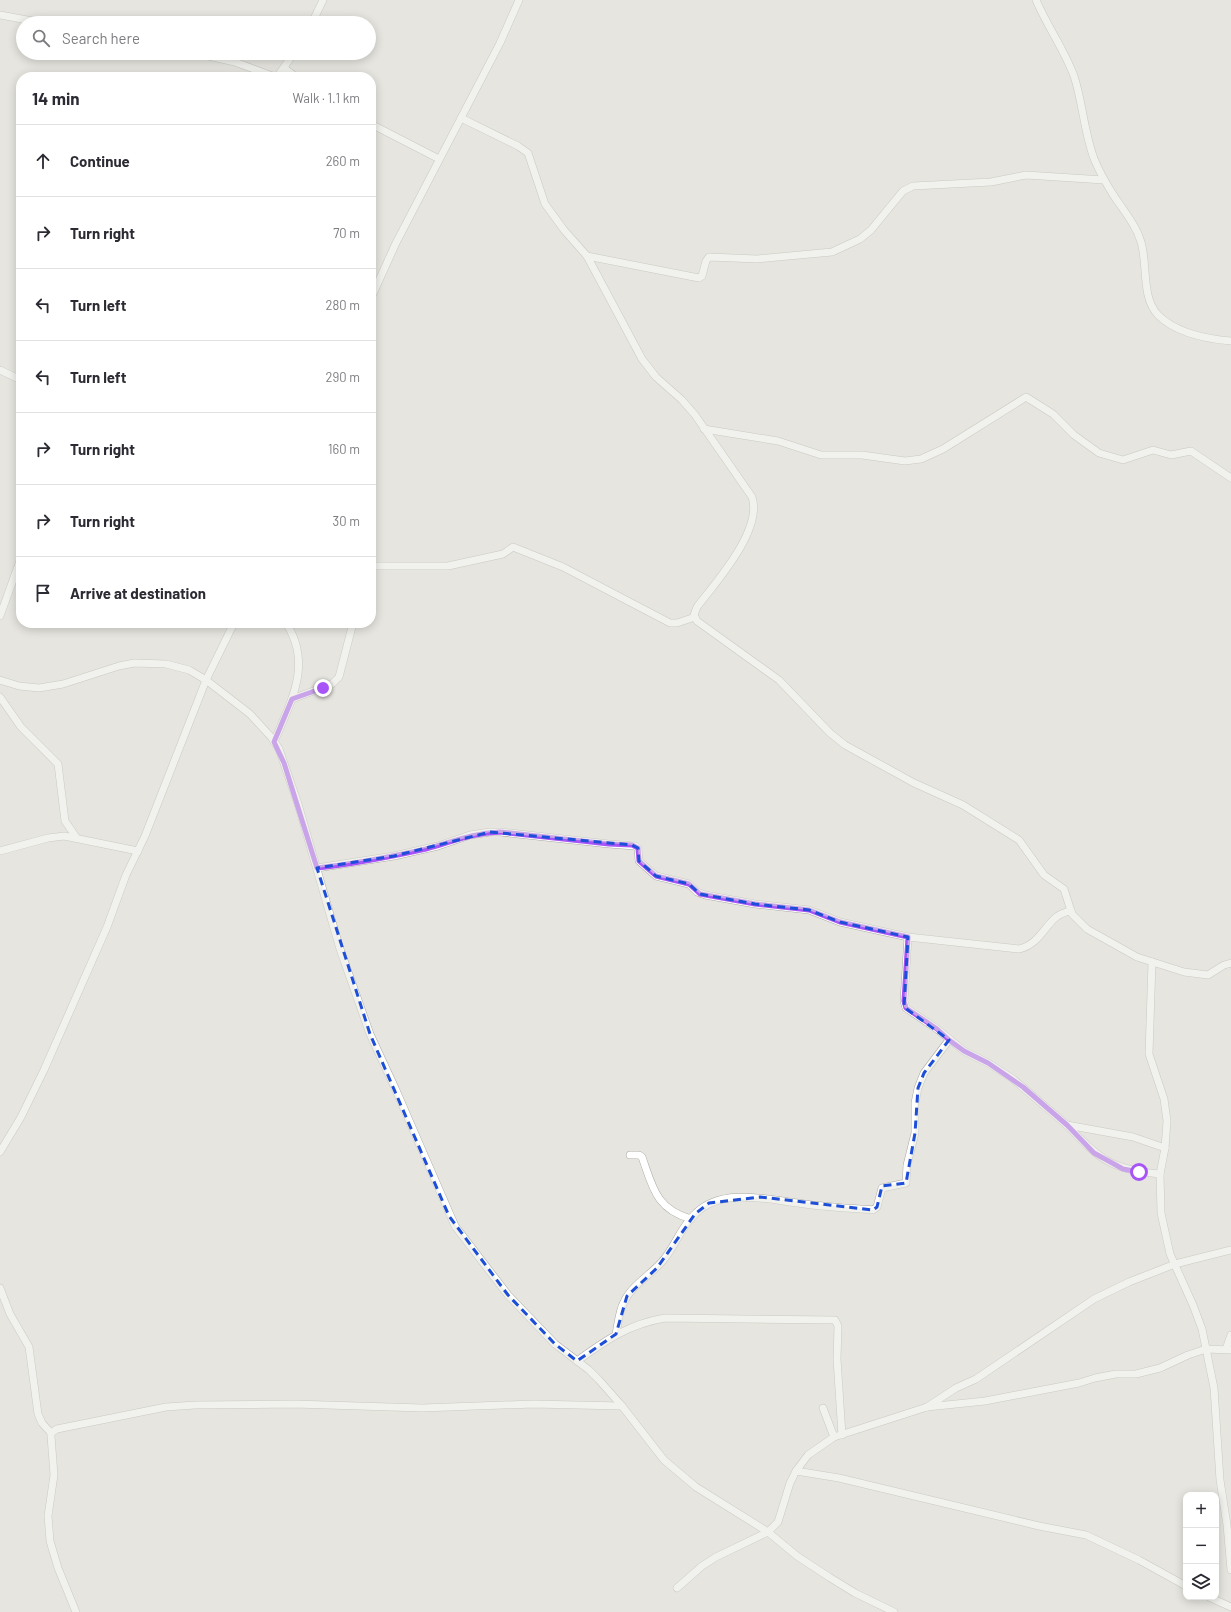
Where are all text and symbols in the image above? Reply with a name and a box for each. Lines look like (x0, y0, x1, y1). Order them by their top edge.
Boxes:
search box (16, 16, 376, 60)
icon: search (30, 27, 52, 49)
text: Search here (62, 29, 140, 47)
text: 14 min (32, 88, 80, 108)
text: Walk · 1.1 km (293, 90, 360, 106)
icon: ahead (32, 150, 54, 172)
text: Continue (70, 152, 130, 170)
text: 260 m (326, 153, 360, 169)
icon: right (32, 222, 54, 244)
text: Turn right (70, 224, 135, 242)
text: 70 m (333, 225, 360, 241)
icon: left (32, 294, 54, 316)
text: Turn left (70, 296, 126, 314)
text: 280 m (326, 297, 360, 313)
icon: left (32, 366, 54, 388)
text: Turn left (70, 368, 126, 386)
text: 290 m (326, 369, 360, 385)
icon: right (32, 438, 54, 460)
text: Turn right (70, 440, 135, 458)
text: 160 m (328, 441, 360, 457)
icon: right (32, 510, 54, 532)
text: Turn right (70, 512, 135, 530)
text: 30 m (333, 513, 360, 529)
icon: arrive (32, 582, 54, 604)
text: Arrive at destination (70, 584, 206, 602)
route end (314, 679, 332, 697)
route start (1130, 1163, 1148, 1181)
map controls (1183, 1492, 1219, 1600)
button: + (1183, 1492, 1219, 1528)
button: − (1183, 1528, 1219, 1564)
button: layers (1183, 1564, 1219, 1600)

